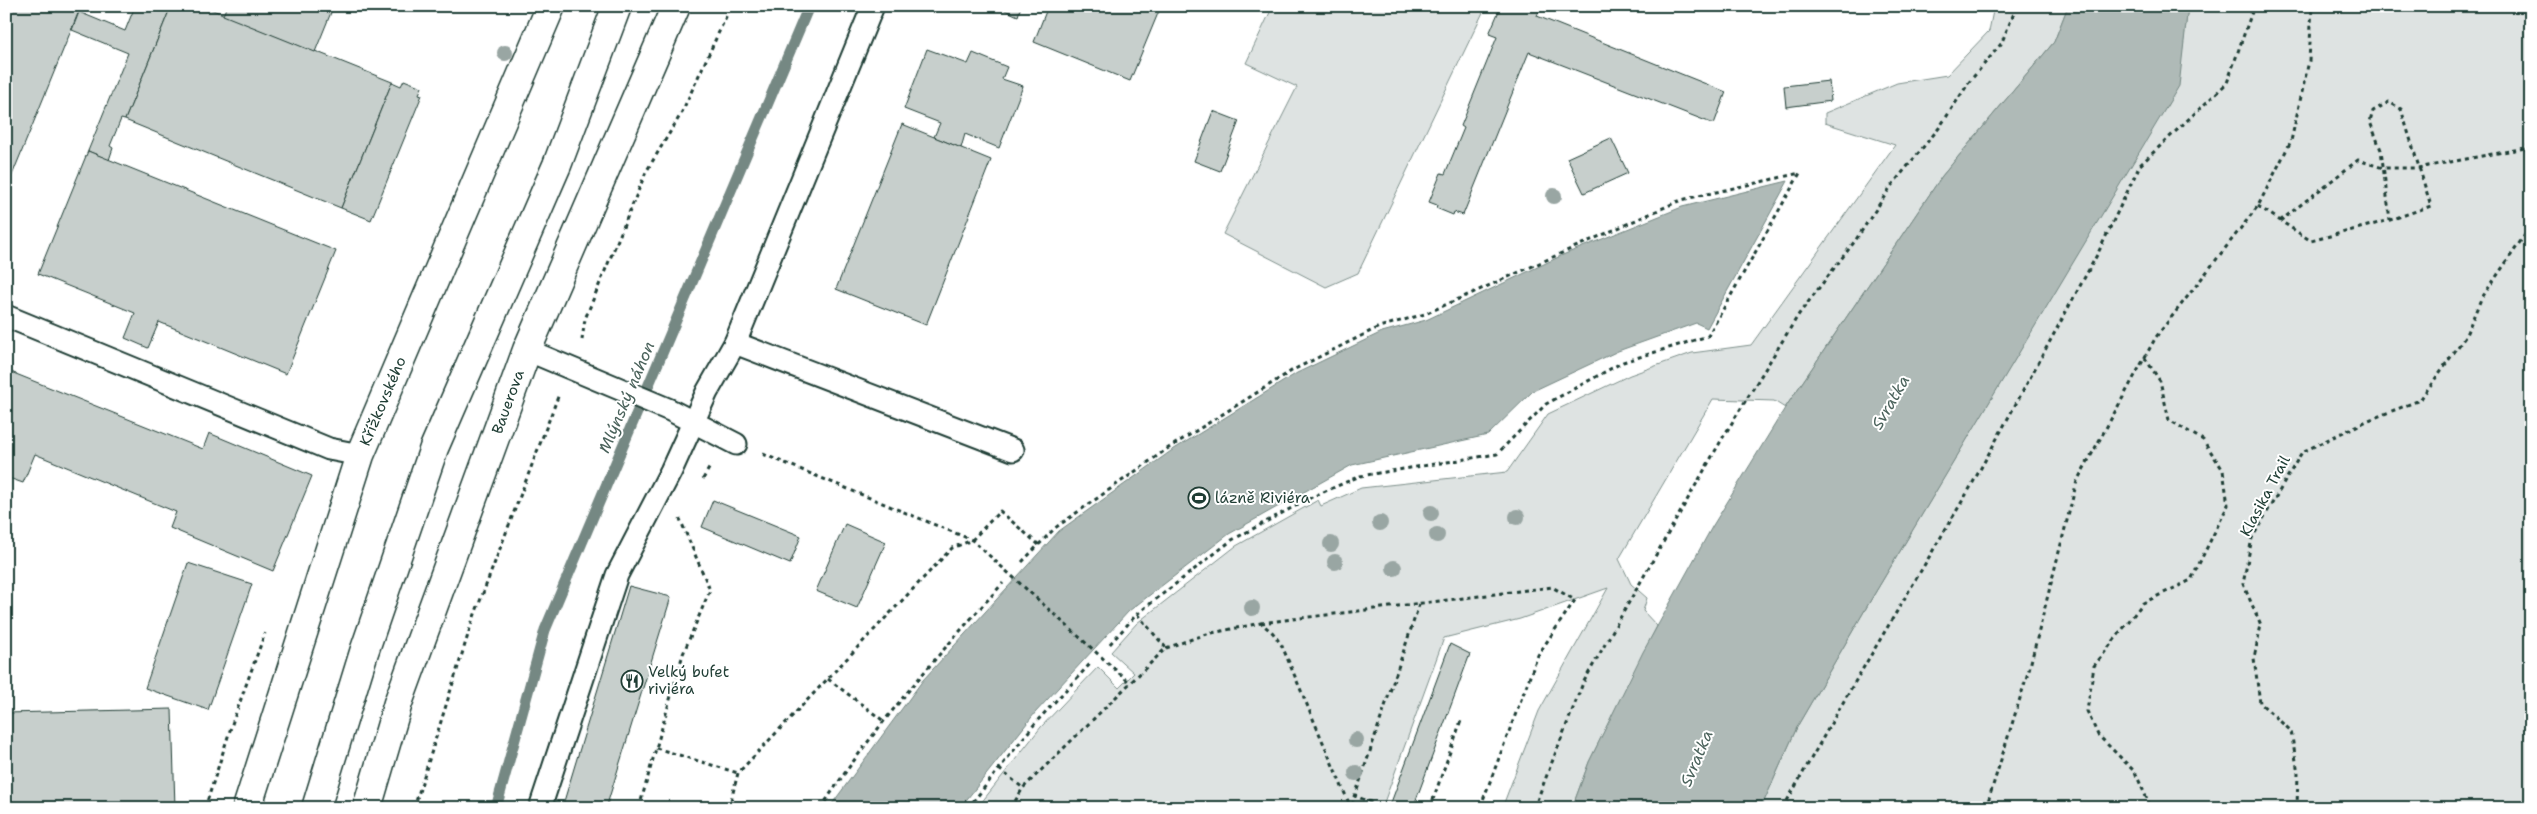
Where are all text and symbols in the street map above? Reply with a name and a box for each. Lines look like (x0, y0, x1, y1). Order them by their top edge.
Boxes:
water label: Mlýnský náhon (593, 338, 659, 456)
street label: Křížkovského (355, 354, 411, 449)
street label: Bauerova (487, 366, 529, 437)
water label: Svratka (1867, 371, 1914, 433)
street label: Klasika Trail (2235, 452, 2295, 540)
sports icon: lázně Riviéra (1187, 486, 1211, 510)
place label: lázně Riviéra (1215, 488, 1311, 508)
place label: Velký bufet riviéra (648, 662, 729, 699)
restaurant icon: Velký bufet riviéra (620, 669, 644, 693)
water label: Svratka (1675, 727, 1718, 789)

